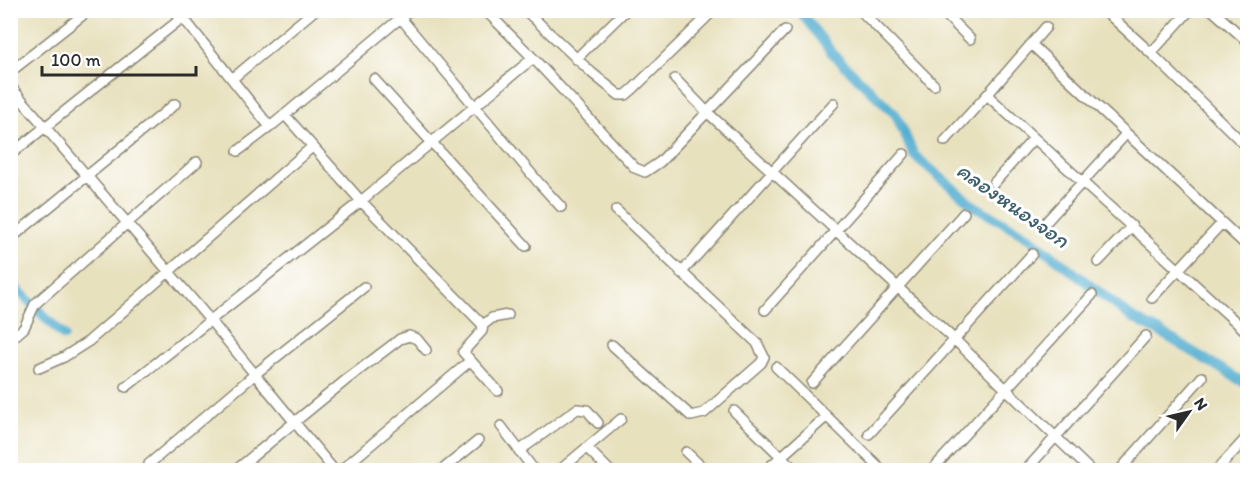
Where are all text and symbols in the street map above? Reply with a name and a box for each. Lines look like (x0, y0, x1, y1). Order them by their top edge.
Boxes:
scale bar (42, 39, 196, 77)
text: 100 m (51, 49, 101, 71)
water label: คลองหนองจอก (952, 156, 1075, 254)
north arrow (1159, 382, 1219, 442)
text: N (1190, 394, 1212, 414)

